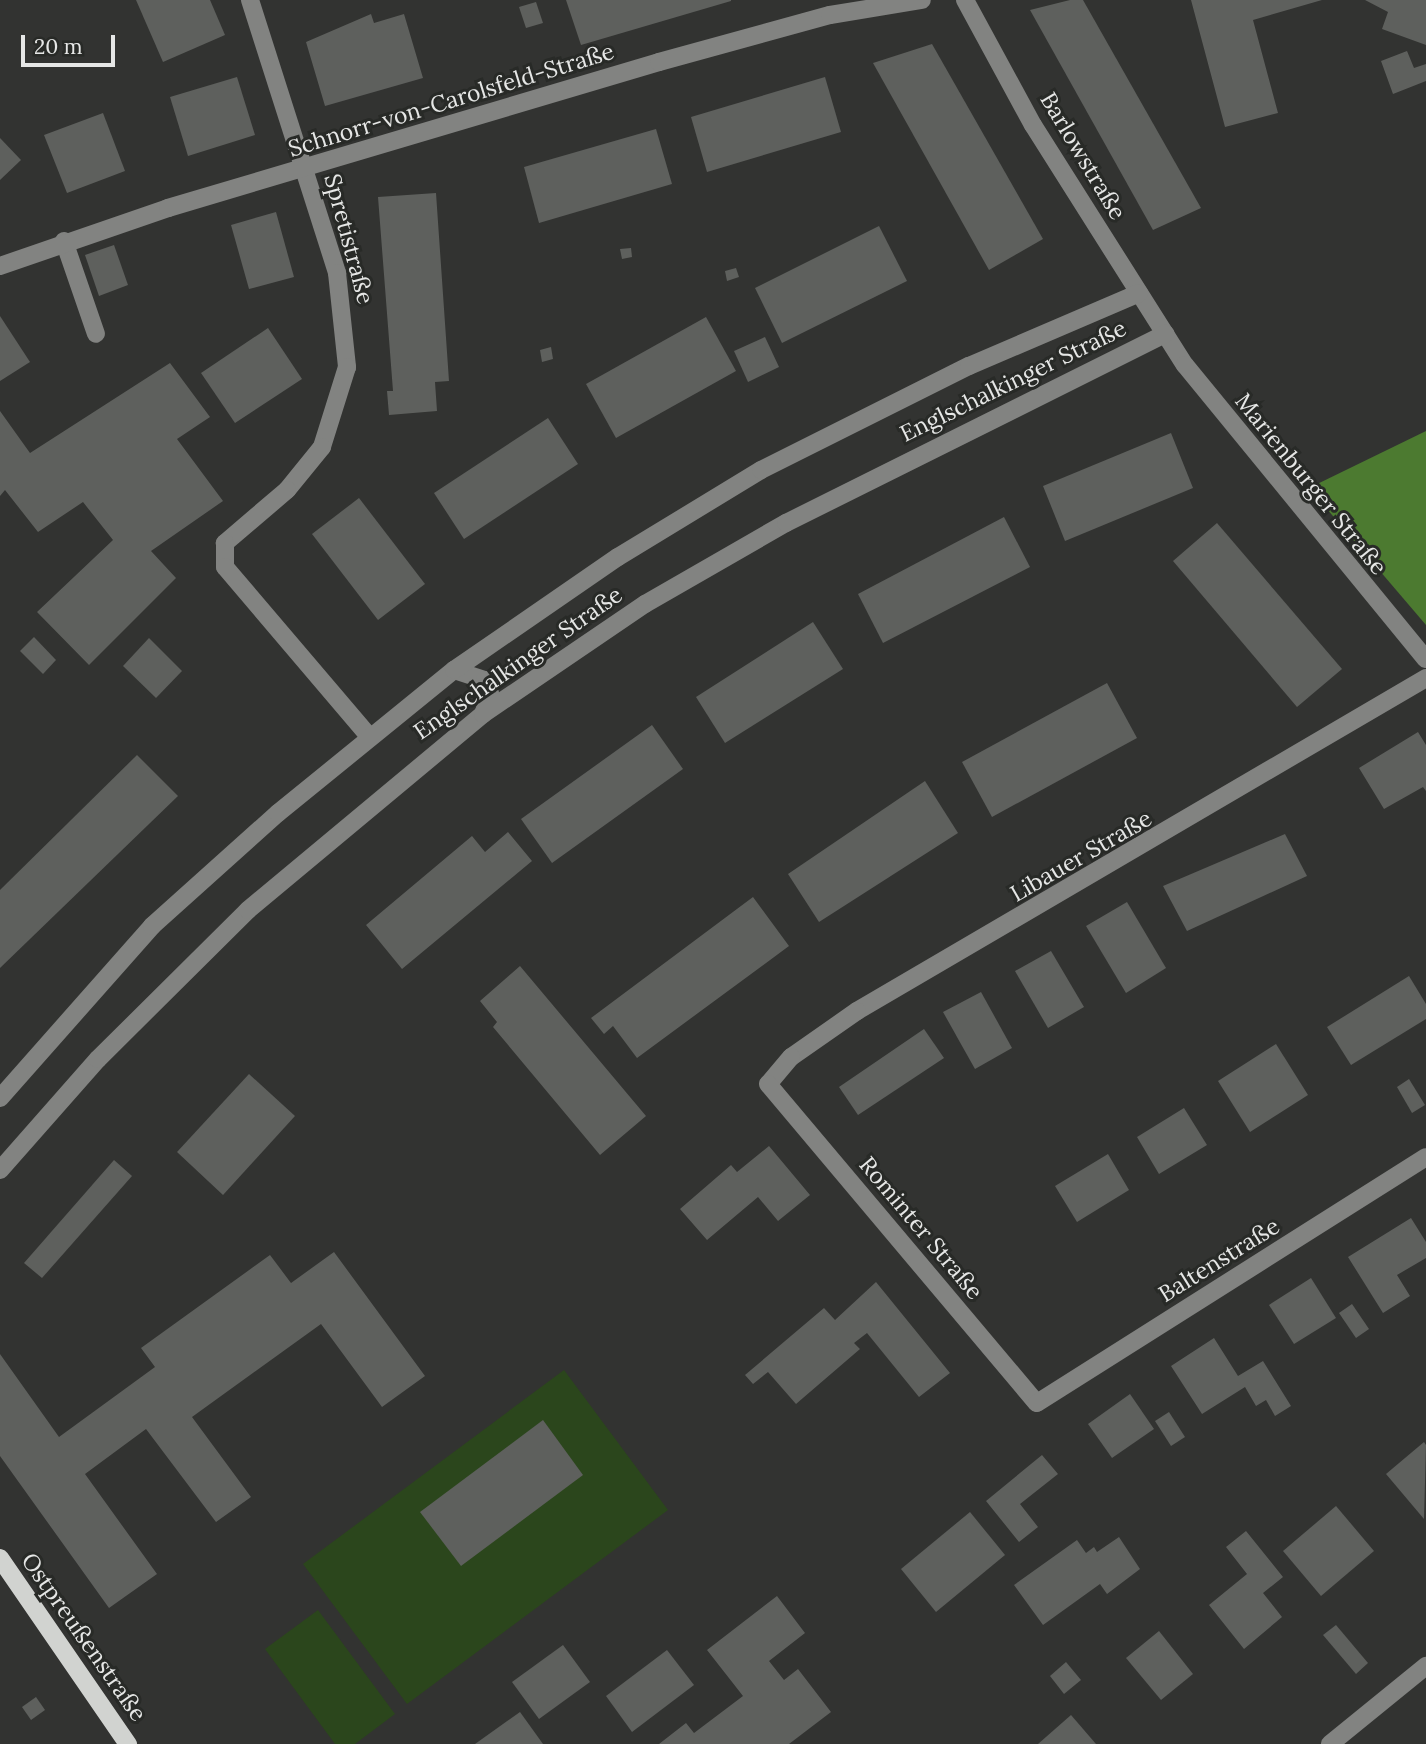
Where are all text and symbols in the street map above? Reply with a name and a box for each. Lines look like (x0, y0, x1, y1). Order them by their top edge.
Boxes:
scale bar (24, 21, 119, 65)
text: 20 m (34, 33, 83, 60)
street label: Schnorr-von-Carolsfeld-Straße (285, 37, 617, 163)
street label: Barlowstraße (1034, 87, 1132, 225)
street label: Spretistraße (318, 171, 380, 307)
street label: Englschalkinger Straße (895, 314, 1131, 448)
street label: Marienburger Straße (1229, 388, 1393, 580)
street label: Englschalkinger Straße (408, 581, 628, 745)
street label: Libauer Straße (1005, 804, 1157, 908)
street label: Rominter Straße (853, 1151, 989, 1305)
street label: Baltenstraße (1154, 1212, 1284, 1308)
street label: Ostpreußenstraße (16, 1548, 152, 1726)

